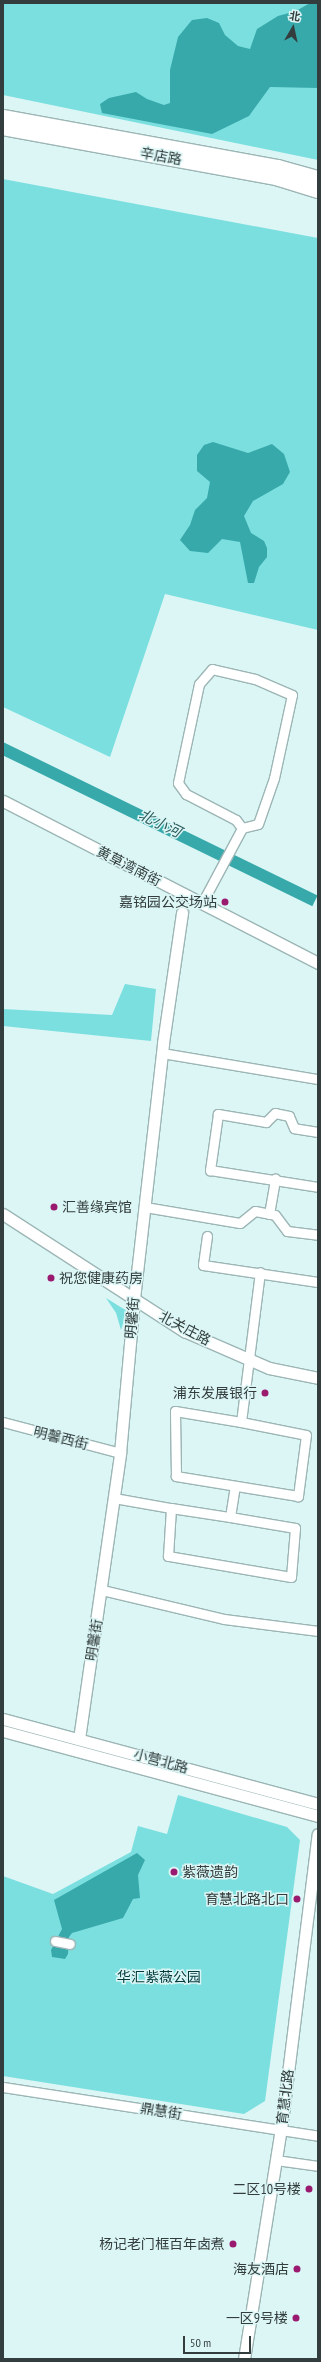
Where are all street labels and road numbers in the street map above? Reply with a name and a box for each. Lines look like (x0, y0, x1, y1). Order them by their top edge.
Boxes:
street label: 辛店路 (139, 144, 183, 168)
street label: 黄草湾南街 (94, 843, 164, 889)
street label: 明馨街 (122, 1296, 142, 1340)
street label: 北关庄路 (156, 1307, 214, 1349)
street label: 明馨西街 (32, 1423, 90, 1453)
street label: 明馨街 (82, 1618, 106, 1662)
street label: 小营北路 (132, 1746, 190, 1776)
street label: 育慧北路 (273, 2068, 297, 2126)
street label: 鼎慧街 (139, 2099, 183, 2123)

